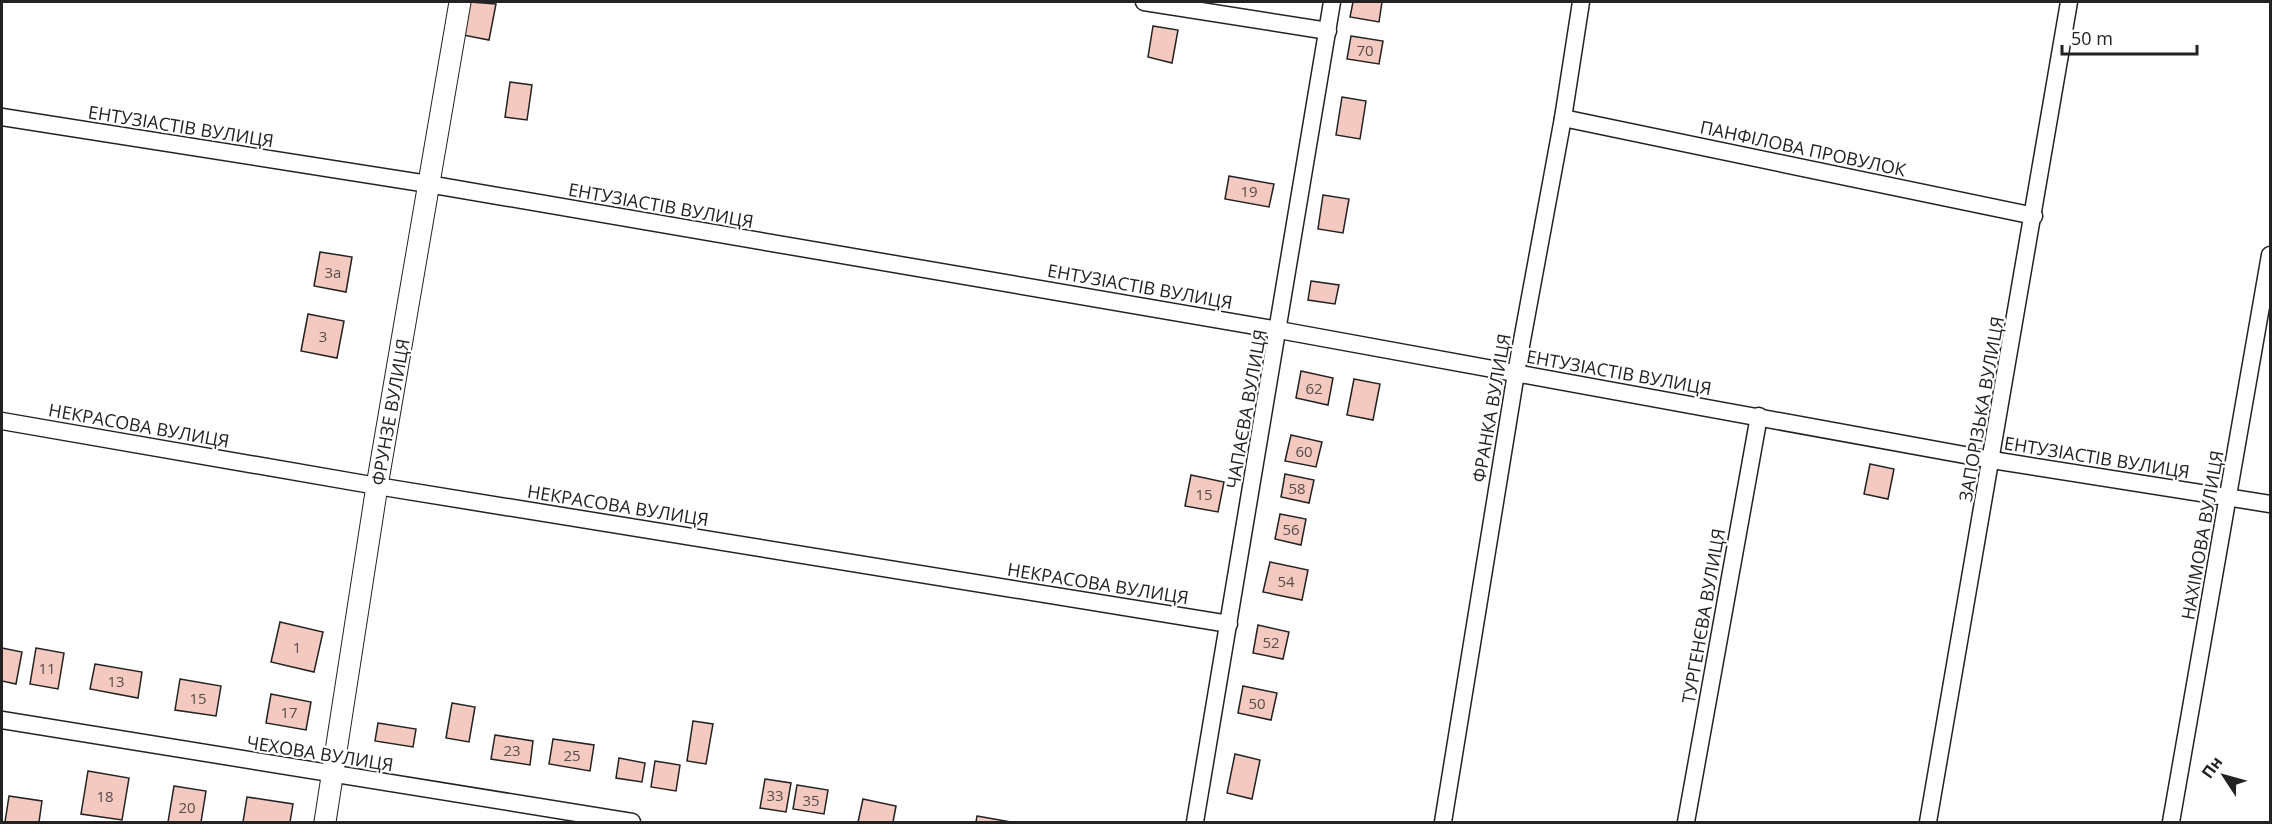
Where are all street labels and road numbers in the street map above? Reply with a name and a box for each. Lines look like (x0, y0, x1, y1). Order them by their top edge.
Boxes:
street label: ЕНТУЗІАСТІВ ВУЛИЦЯ (87, 99, 275, 153)
street label: ПАНФІЛОВА ПРОВУЛОК (1698, 114, 1908, 182)
street label: ЕНТУЗІАСТІВ ВУЛИЦЯ (567, 177, 755, 233)
street label: ЕНТУЗІАСТІВ ВУЛИЦЯ (1046, 258, 1234, 314)
street label: ЗАПОРІЗЬКА ВУЛИЦЯ (1953, 315, 2009, 503)
street label: ЧАПАЄВА ВУЛИЦЯ (1220, 328, 1272, 490)
street label: ФРАНКА ВУЛИЦЯ (1466, 332, 1516, 484)
street label: ФРУНЗЕ ВУЛИЦЯ (365, 337, 415, 487)
street label: ЕНТУЗІАСТІВ ВУЛИЦЯ (1525, 344, 1713, 400)
street label: НЕКРАСОВА ВУЛИЦЯ (47, 397, 231, 453)
street label: ЕНТУЗІАСТІВ ВУЛИЦЯ (2003, 430, 2191, 484)
street label: НАХІМОВА ВУЛИЦЯ (2175, 448, 2229, 622)
street label: НЕКРАСОВА ВУЛИЦЯ (526, 479, 710, 531)
street label: ТУРГЕНЄВА ВУЛИЦЯ (1676, 527, 1730, 705)
street label: НЕКРАСОВА ВУЛИЦЯ (1006, 557, 1190, 609)
street label: ЧЕХОВА ВУЛИЦЯ (245, 730, 395, 776)

